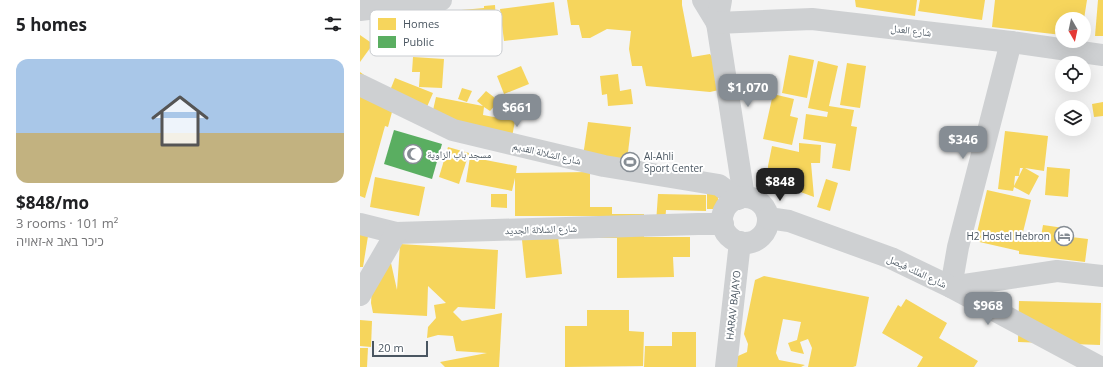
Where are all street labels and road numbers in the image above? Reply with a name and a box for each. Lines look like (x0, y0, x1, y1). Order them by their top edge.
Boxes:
street label: شارع العدل (890, 21, 933, 39)
street label: شارع الشلالة القديم (511, 138, 583, 169)
street label: شارع الشلالة الجديد (505, 221, 578, 237)
street label: شارع الملك فيصل (885, 251, 949, 291)
street label: HARAV BAJAYO (722, 269, 744, 341)

